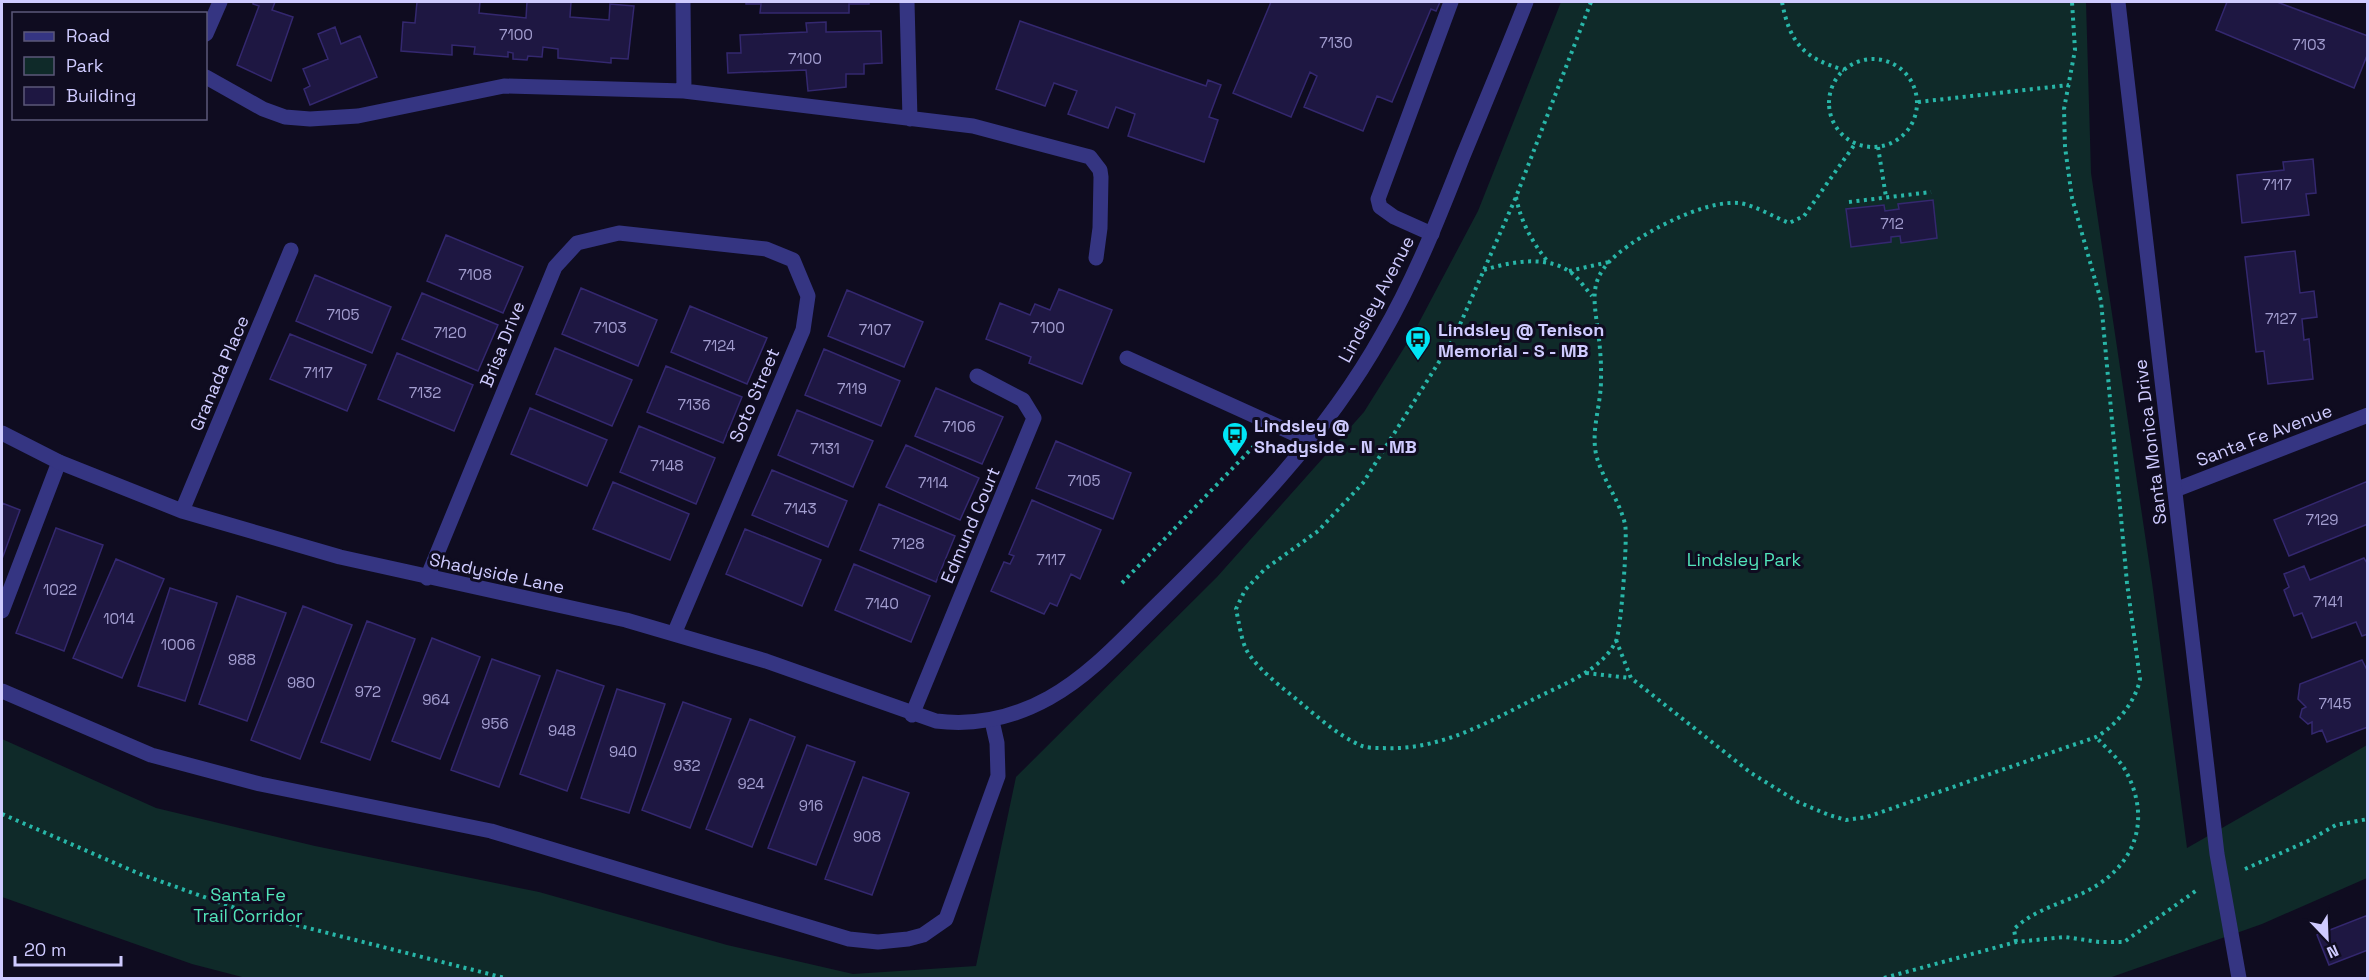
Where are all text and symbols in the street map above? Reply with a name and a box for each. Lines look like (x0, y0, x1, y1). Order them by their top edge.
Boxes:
legend (12, 12, 207, 120)
text: Road (66, 24, 110, 47)
house number: 7100 (499, 25, 533, 44)
house number: 7130 (1319, 33, 1353, 52)
house number: 7103 (2292, 35, 2326, 54)
house number: 7100 (788, 49, 822, 68)
text: Park (66, 54, 104, 77)
text: Building (66, 84, 136, 107)
house number: 7117 (2262, 175, 2292, 194)
house number: 712 (1880, 214, 1904, 233)
street label: Lindsley Avenue (1333, 232, 1419, 366)
house number: 7108 (458, 265, 492, 284)
street label: Brisa Drive (474, 298, 530, 390)
house number: 7105 (326, 305, 360, 324)
house number: 7127 (2265, 309, 2297, 328)
street label: Granada Place (184, 312, 254, 434)
house number: 7103 (593, 318, 627, 337)
house number: 7100 (1031, 318, 1065, 337)
place label: Lindsley @ Tenison Memorial - S - MB (1438, 318, 1604, 362)
house number: 7107 (859, 320, 891, 339)
house number: 7120 (433, 323, 467, 342)
bus stop icon: Lindsley @ Tenison Memorial - S - MB (1403, 324, 1433, 362)
house number: 7124 (703, 336, 735, 355)
street label: Soto Street (724, 344, 784, 446)
street label: Santa Monica Drive (2128, 358, 2172, 526)
house number: 7117 (303, 363, 333, 382)
house number: 7119 (837, 379, 867, 398)
house number: 7132 (409, 383, 441, 402)
house number: 7136 (678, 395, 710, 414)
street label: Santa Fe Avenue (2193, 399, 2335, 471)
place label: Lindsley @ Shadyside - N - MB (1254, 414, 1417, 458)
house number: 7106 (942, 417, 976, 436)
bus stop icon: Lindsley @ Shadyside - N - MB (1220, 420, 1250, 458)
house number: 7131 (810, 439, 840, 458)
house number: 7148 (650, 456, 684, 475)
street label: Edmund Court (935, 463, 1005, 587)
house number: 7105 (1067, 471, 1101, 490)
house number: 7114 (918, 473, 948, 492)
house number: 7143 (783, 499, 817, 518)
house number: 7129 (2306, 510, 2338, 529)
house number: 7128 (892, 534, 924, 553)
street label: Shadyside Lane (427, 547, 567, 599)
park label: Lindsley Park (1687, 548, 1802, 571)
house number: 7117 (1036, 550, 1066, 569)
house number: 1022 (43, 580, 77, 599)
house number: 7141 (2313, 592, 2343, 611)
house number: 7140 (865, 594, 899, 613)
house number: 1014 (103, 609, 135, 628)
house number: 1006 (161, 635, 195, 654)
house number: 988 (228, 650, 256, 669)
house number: 980 (287, 673, 315, 692)
house number: 972 (355, 682, 381, 701)
house number: 964 (422, 690, 450, 709)
house number: 7145 (2319, 694, 2351, 713)
house number: 956 (481, 714, 509, 733)
house number: 948 (548, 721, 576, 740)
house number: 940 (609, 742, 637, 761)
house number: 932 (673, 756, 701, 775)
house number: 924 (737, 774, 765, 793)
house number: 916 (799, 796, 823, 815)
house number: 908 (853, 827, 881, 846)
park label: Santa Fe Trail Corridor (193, 883, 303, 927)
north arrow (2297, 908, 2357, 968)
scale bar (15, 929, 122, 967)
text: 20 m (24, 938, 67, 961)
text: N (2324, 940, 2342, 963)

